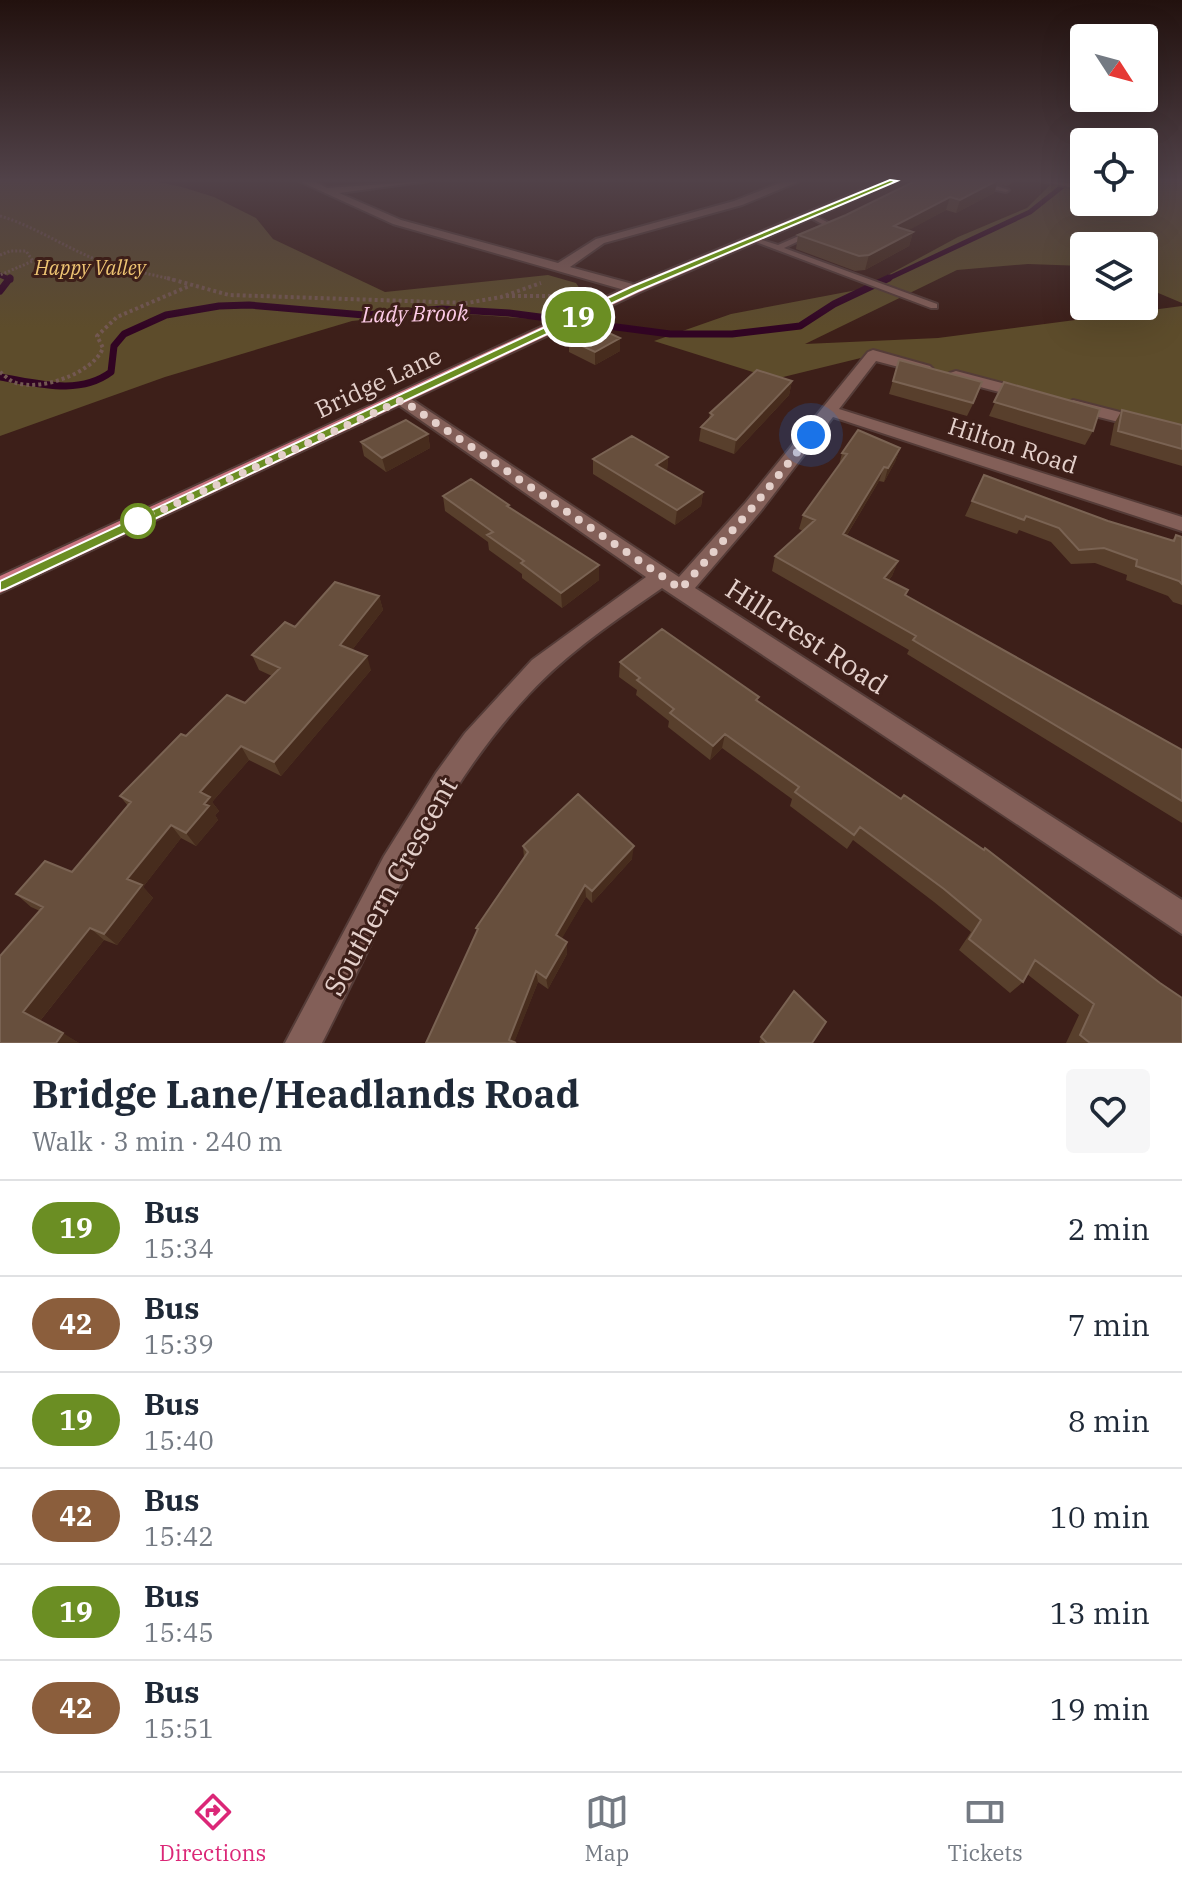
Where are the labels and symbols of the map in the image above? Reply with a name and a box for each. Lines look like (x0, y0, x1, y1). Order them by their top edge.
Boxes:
north arrow (1070, 24, 1158, 112)
park label: Happy Valley (33, 254, 148, 281)
line badge: 19 (542, 291, 614, 343)
water label: Lady Brook (360, 298, 469, 328)
street label: Bridge Lane (310, 339, 446, 425)
street label: Hilton Road (944, 409, 1082, 481)
your location (791, 415, 831, 455)
unlabelled marker (121, 504, 155, 538)
street label: Hillcrest Road (719, 570, 895, 702)
street label: Southern Crescent (315, 770, 466, 1002)

